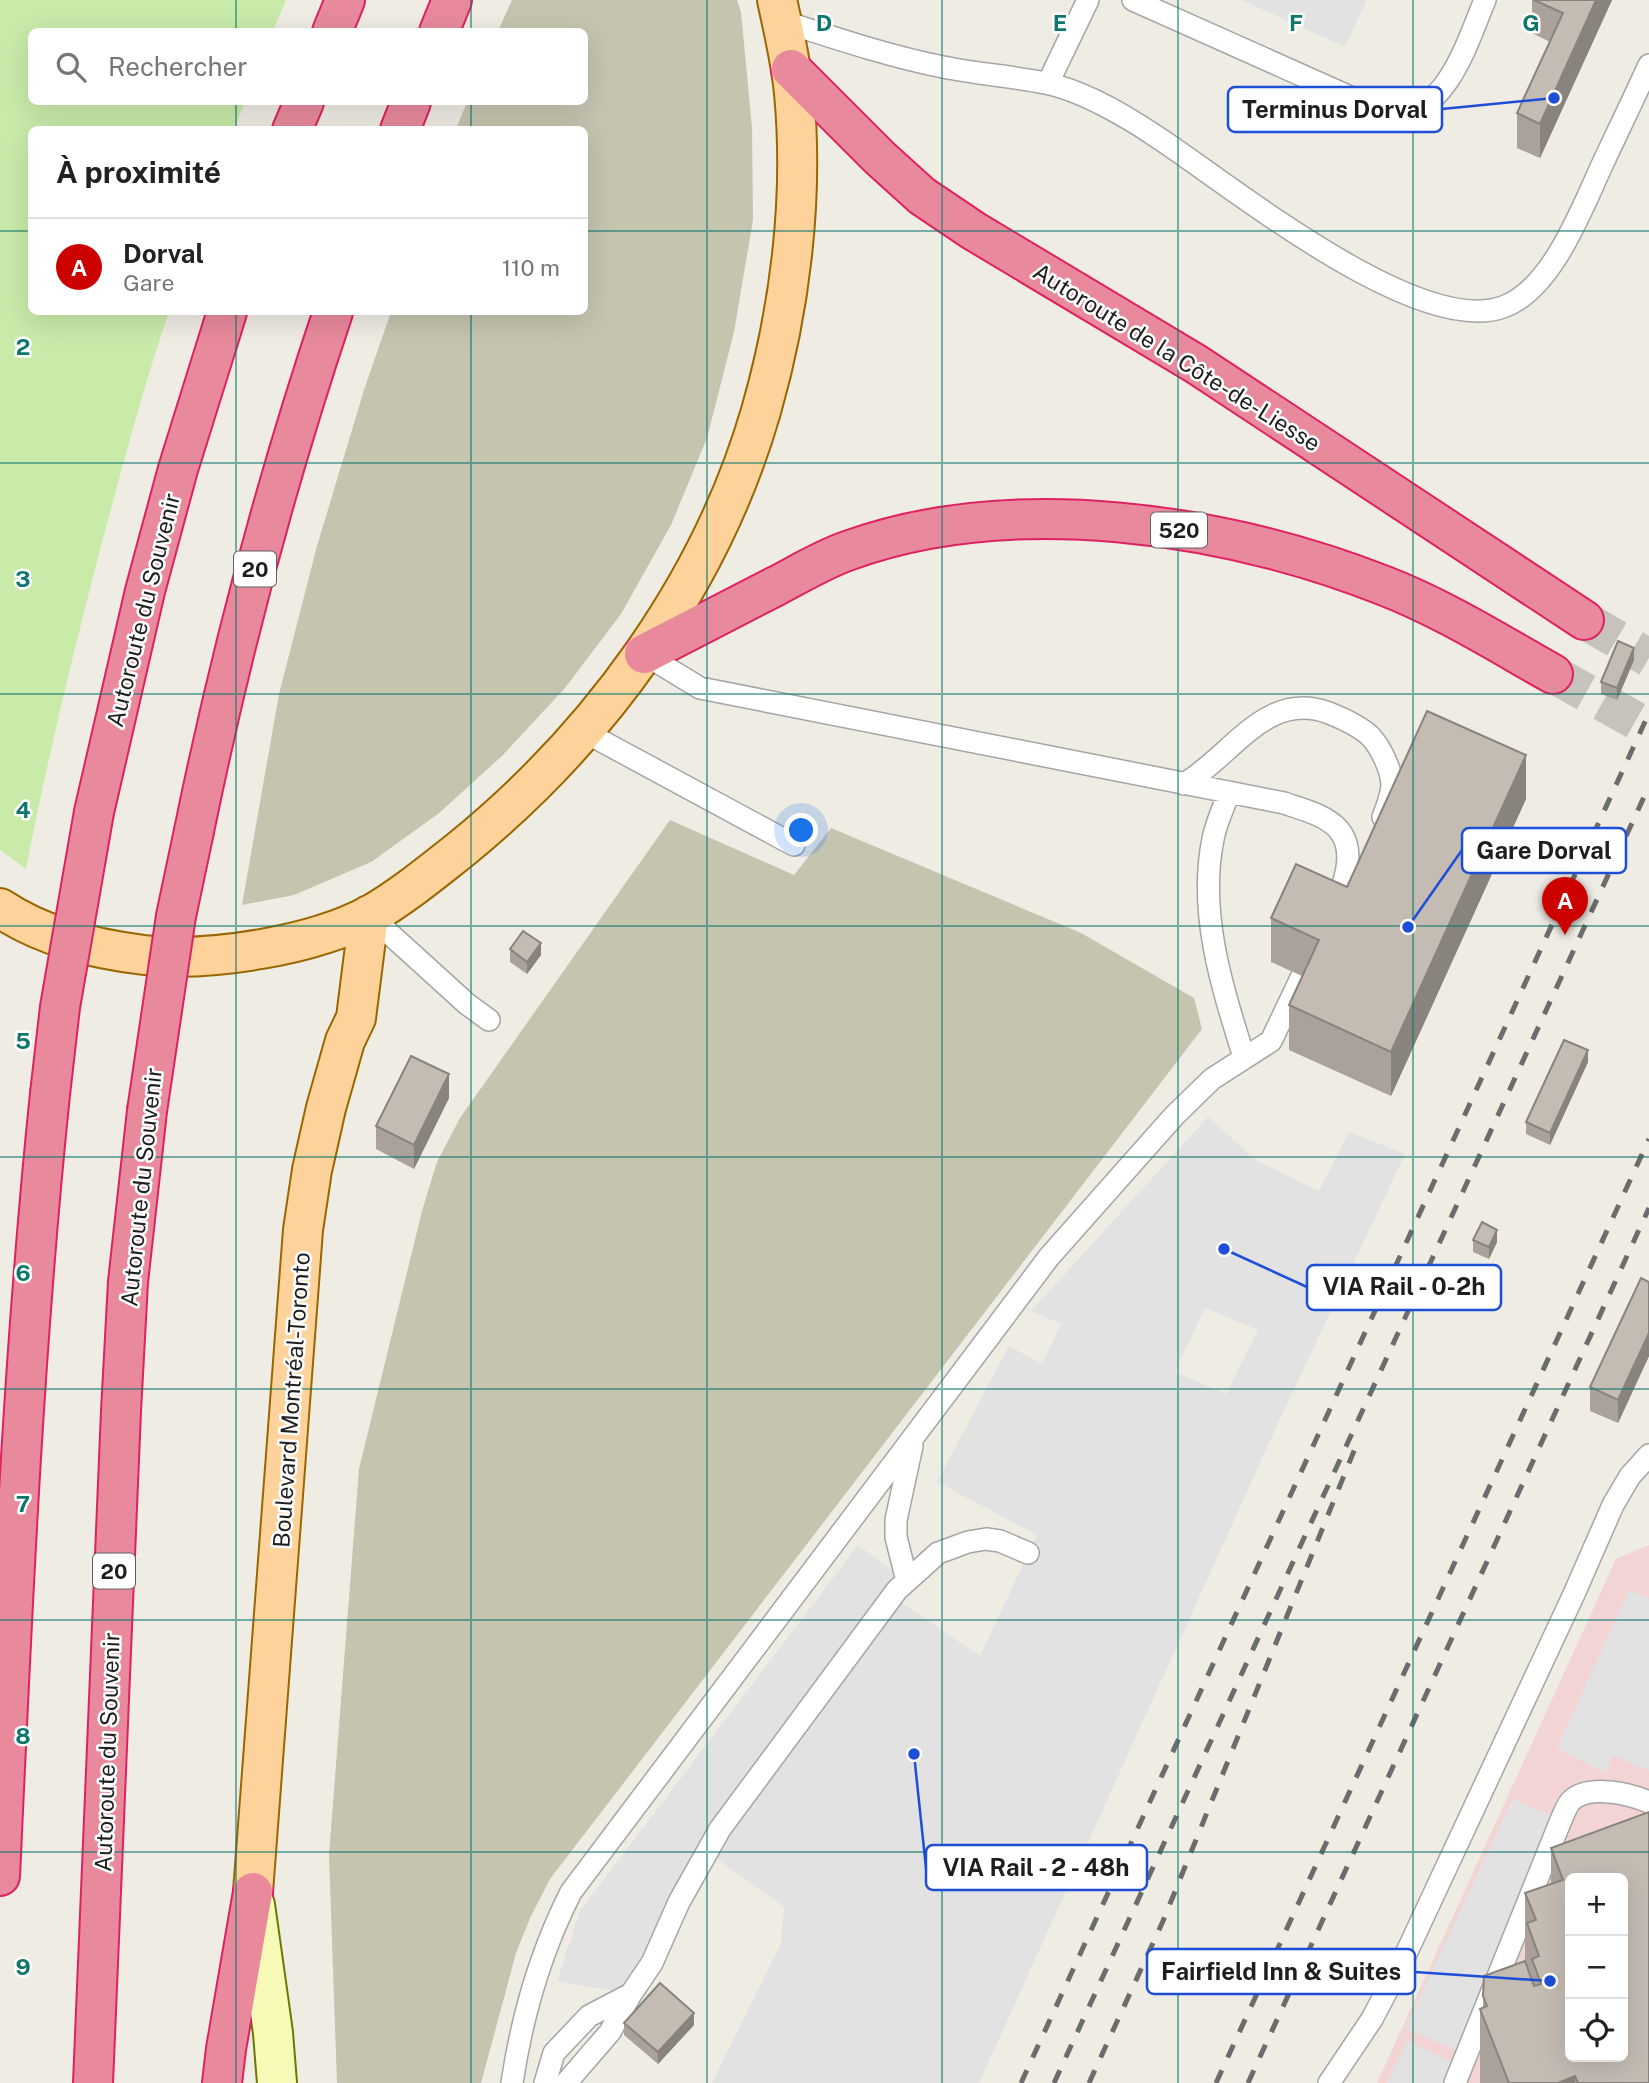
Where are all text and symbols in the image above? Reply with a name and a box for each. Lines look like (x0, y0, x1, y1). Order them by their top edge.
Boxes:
text: D (816, 9, 832, 36)
text: E (1053, 9, 1067, 36)
text: F (1289, 9, 1303, 36)
text: G (1522, 9, 1540, 36)
search box (28, 28, 588, 105)
icon: search (52, 48, 90, 86)
text: Rechercher (108, 51, 247, 82)
callout: Terminus Dorval (1228, 87, 1442, 132)
text: Terminus Dorval (1242, 95, 1428, 123)
text: À proximité (56, 154, 221, 190)
text: Dorval (123, 238, 204, 269)
text: A (71, 254, 87, 281)
text: 110 m (502, 254, 560, 281)
street label: Autoroute de la Côte-de-Liesse (1029, 257, 1325, 457)
text: Gare (123, 269, 174, 296)
text: 2 (16, 333, 30, 360)
street label: Autoroute du Souvenir (101, 490, 185, 730)
road number: 520 (1151, 512, 1207, 548)
road number: 20 (234, 552, 276, 586)
text: 3 (15, 565, 31, 592)
text: 4 (15, 796, 31, 823)
your location (784, 813, 818, 847)
callout: Gare Dorval (1462, 828, 1626, 873)
text: Gare Dorval (1476, 836, 1612, 864)
pin: A (1542, 877, 1588, 935)
text: 5 (15, 1027, 31, 1054)
street label: Autoroute du Souvenir (115, 1066, 167, 1308)
street label: Boulevard Montréal-Toronto (267, 1251, 315, 1549)
text: 6 (15, 1259, 31, 1286)
callout: VIA Rail - 0-2h (1307, 1265, 1501, 1310)
text: VIA Rail - 0-2h (1322, 1272, 1486, 1300)
text: 7 (16, 1490, 30, 1517)
road number: 20 (93, 1554, 135, 1588)
street label: Autoroute du Souvenir (89, 1632, 125, 1872)
text: 8 (15, 1722, 31, 1749)
callout: VIA Rail - 2 - 48h (926, 1845, 1147, 1890)
text: VIA Rail - 2 - 48h (942, 1853, 1130, 1881)
map controls (1565, 1873, 1628, 2062)
button: + (1565, 1873, 1628, 1936)
button: − (1565, 1936, 1628, 1999)
callout: Fairfield Inn & Suites (1147, 1949, 1415, 1994)
text: 9 (15, 1953, 31, 1980)
text: Fairfield Inn & Suites (1161, 1957, 1401, 1985)
button: locate (1565, 1999, 1628, 2062)

